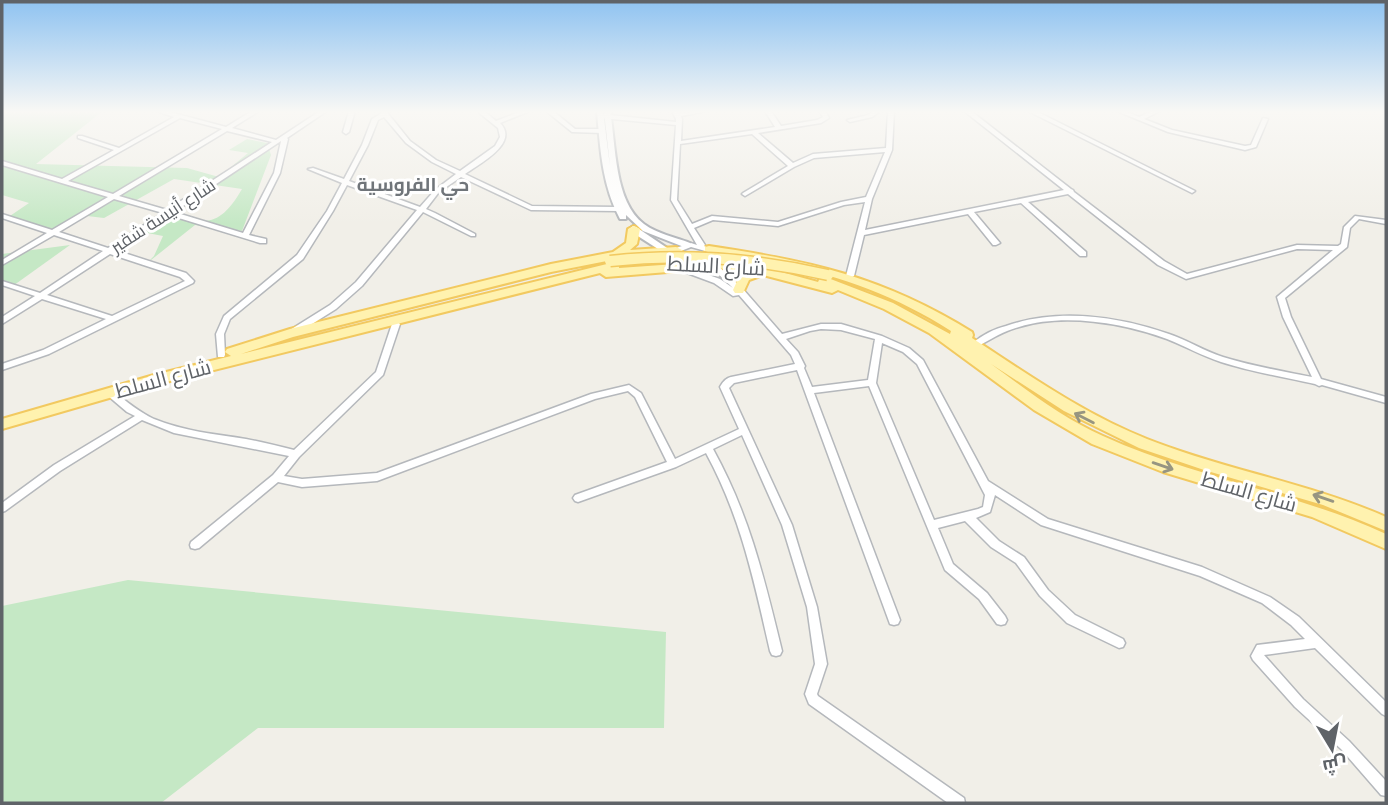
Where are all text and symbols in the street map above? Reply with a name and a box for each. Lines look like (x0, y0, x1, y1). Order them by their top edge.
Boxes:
district label: حي الفروسية (357, 172, 469, 200)
street label: شارع أنيسة شقير (105, 173, 220, 260)
street label: شارع السلط (666, 249, 766, 283)
street label: شارع السلط (112, 353, 214, 405)
one-way arrow (1074, 410, 1095, 424)
one-way arrow (1151, 461, 1173, 473)
street label: شارع السلط (1198, 465, 1300, 519)
one-way arrow (1313, 491, 1335, 503)
north arrow (1297, 714, 1367, 784)
text: ش (1321, 752, 1349, 780)

